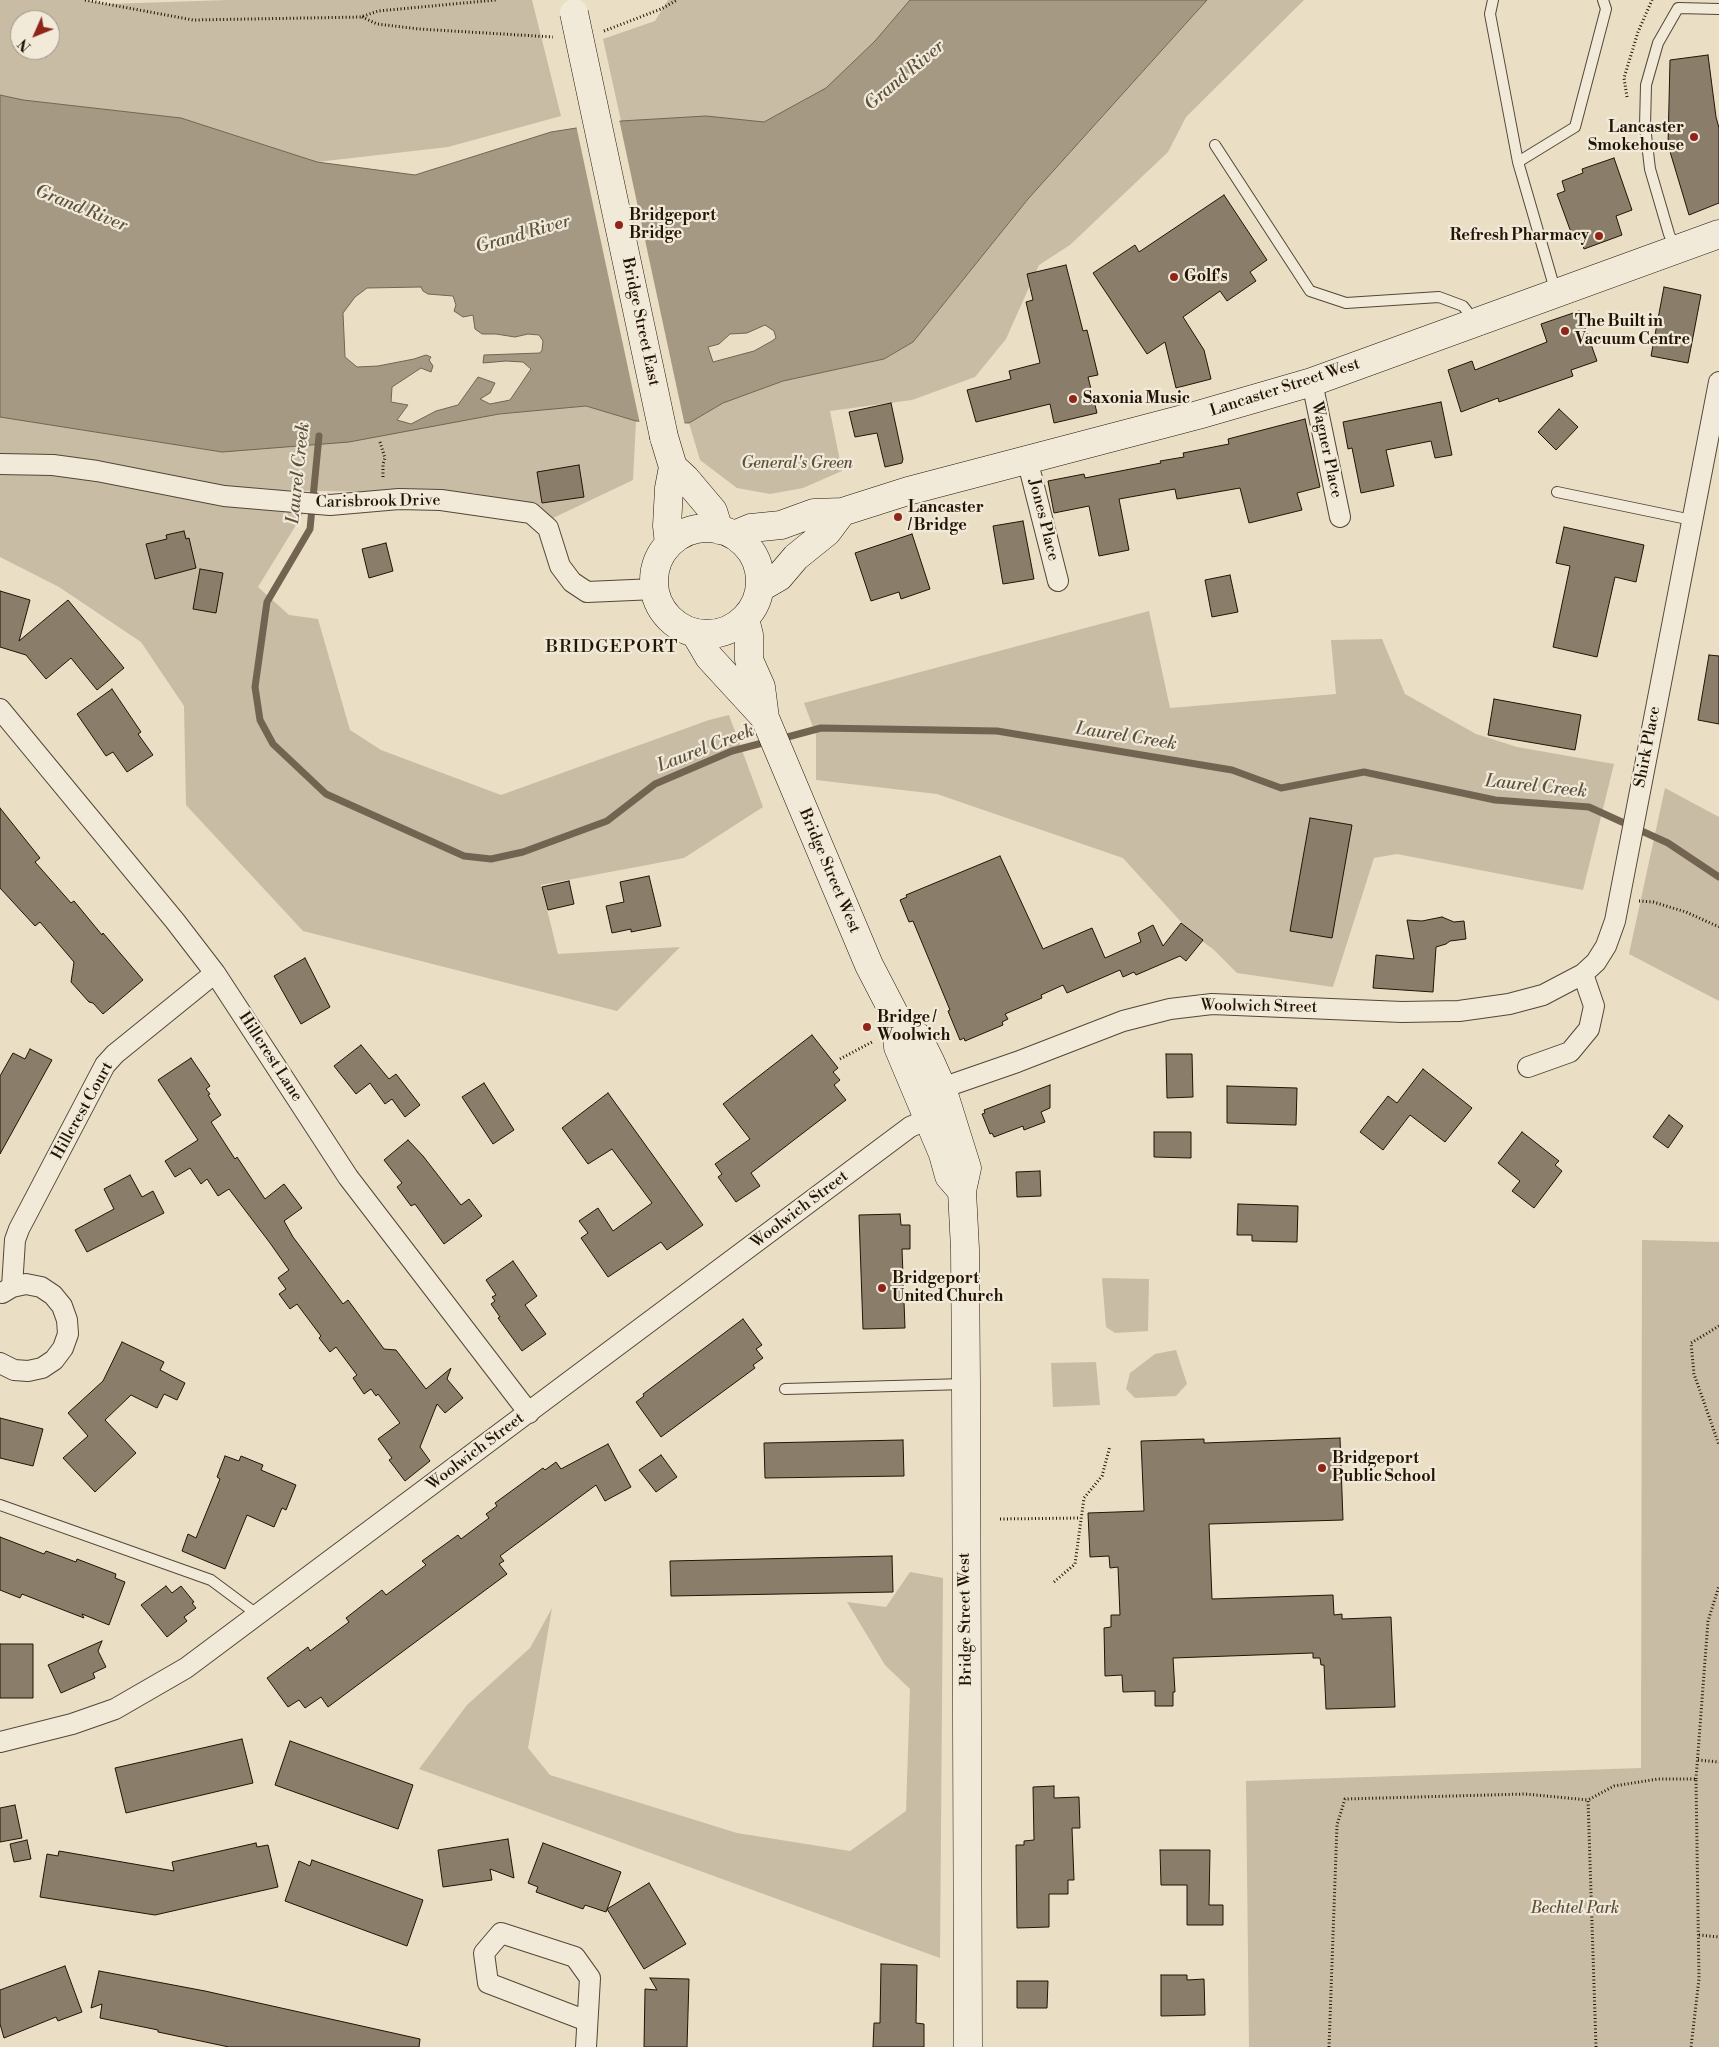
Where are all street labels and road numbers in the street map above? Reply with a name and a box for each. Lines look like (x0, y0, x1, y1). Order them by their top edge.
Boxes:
street label: Bridge Street East (617, 256, 663, 388)
street label: Lancaster Street West (1208, 355, 1362, 421)
street label: Wagner Place (1306, 400, 1346, 500)
street label: Jones Place (1024, 477, 1062, 563)
street label: Carisbrook Drive (315, 491, 441, 513)
street label: Shirk Place (1631, 705, 1665, 789)
street label: Bridge Street West (794, 806, 864, 936)
street label: Woolwich Street (1201, 996, 1317, 1018)
street label: Hillcrest Lane (234, 1009, 306, 1105)
street label: Hillcrest Court (48, 1059, 118, 1163)
street label: Woolwich Street (748, 1167, 852, 1253)
street label: Woolwich Street (424, 1409, 528, 1495)
street label: Bridge Street West (955, 1552, 977, 1686)

